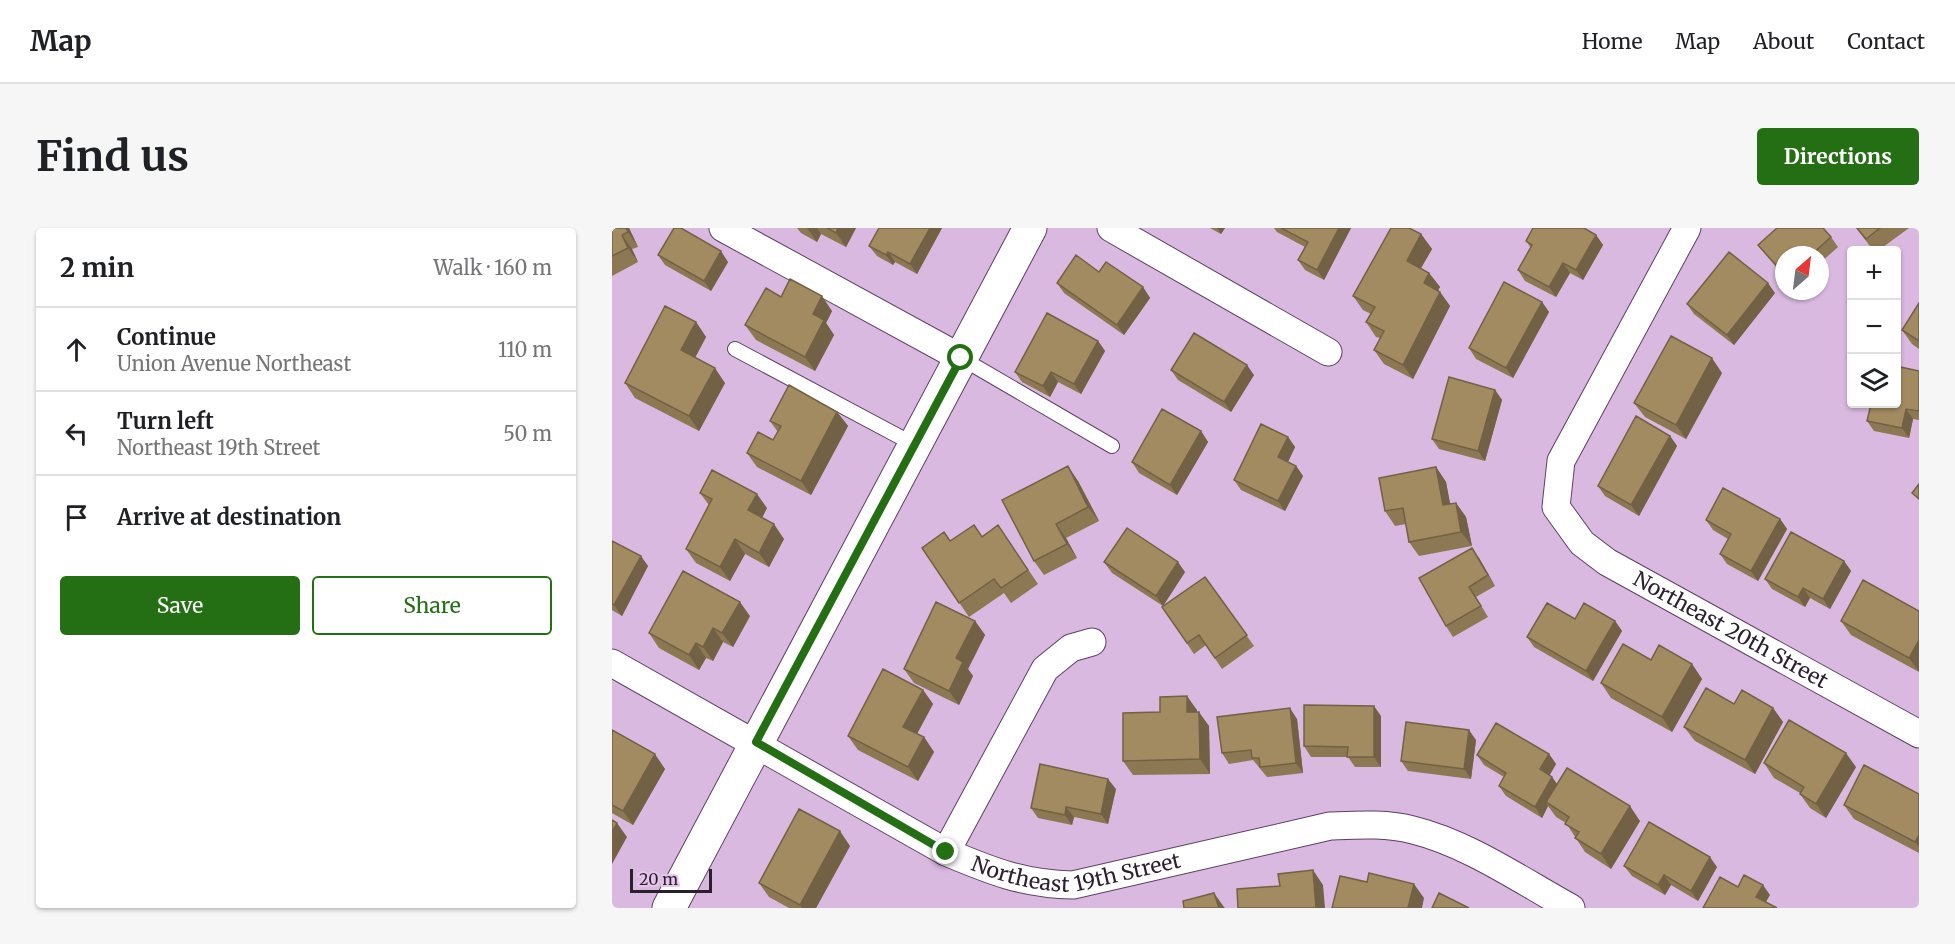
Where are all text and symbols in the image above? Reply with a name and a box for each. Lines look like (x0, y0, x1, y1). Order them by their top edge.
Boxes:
text: Map (30, 23, 92, 59)
text: Home (1582, 28, 1642, 55)
text: Map (1675, 28, 1720, 55)
text: About (1753, 28, 1814, 55)
text: Contact (1847, 28, 1925, 55)
button: Directions (1757, 128, 1919, 185)
text: Find us (36, 130, 189, 182)
north arrow (1775, 246, 1829, 300)
map controls (1847, 246, 1901, 408)
button: + (1847, 246, 1901, 300)
text: 2 min (60, 251, 134, 284)
text: Walk · 160 m (434, 255, 552, 280)
button: − (1847, 300, 1901, 354)
text: Continue (117, 323, 216, 351)
icon: ahead (60, 333, 93, 366)
text: 110 m (498, 337, 552, 362)
route start (947, 344, 973, 370)
text: Union Avenue Northeast (117, 351, 351, 376)
button: layers (1847, 354, 1901, 408)
text: Turn left (117, 407, 214, 435)
icon: left (60, 417, 93, 450)
text: 50 m (503, 421, 552, 446)
text: Northeast 19th Street (117, 435, 320, 460)
icon: arrive (60, 501, 93, 534)
text: Arrive at destination (117, 503, 341, 531)
street label: Northeast 20th Street (1629, 565, 1833, 694)
button: Save (60, 576, 300, 635)
button: Share (312, 576, 552, 635)
route end (932, 838, 958, 864)
street label: Northeast 19th Street (968, 847, 1183, 898)
scale bar (630, 866, 712, 894)
text: 20 m (639, 869, 678, 889)

